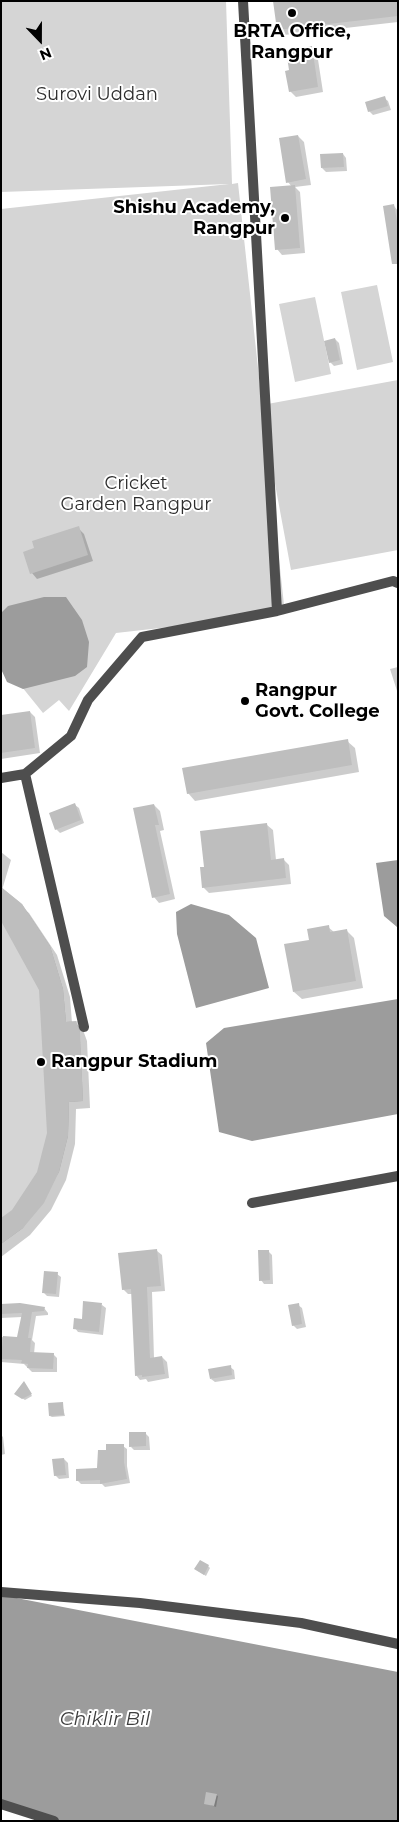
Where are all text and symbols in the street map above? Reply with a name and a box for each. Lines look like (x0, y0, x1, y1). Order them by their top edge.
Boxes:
marker: BRTA Office, Rangpur (286, 7, 298, 19)
north arrow (15, 15, 65, 65)
place label: BRTA Office, Rangpur (233, 21, 351, 64)
text: N (37, 43, 54, 64)
park label: Surovi Uddan (36, 84, 158, 106)
place label: Shishu Academy, Rangpur (113, 197, 275, 240)
marker: Shishu Academy, Rangpur (279, 212, 291, 224)
park label: Cricket Garden Rangpur (60, 473, 212, 516)
place label: Rangpur Govt. College (255, 680, 380, 722)
marker: Rangpur Govt. College (239, 695, 251, 707)
place label: Rangpur Stadium (51, 1051, 217, 1073)
marker: Rangpur Stadium (35, 1056, 47, 1068)
water label: Chiklir Bil (60, 1708, 150, 1730)

